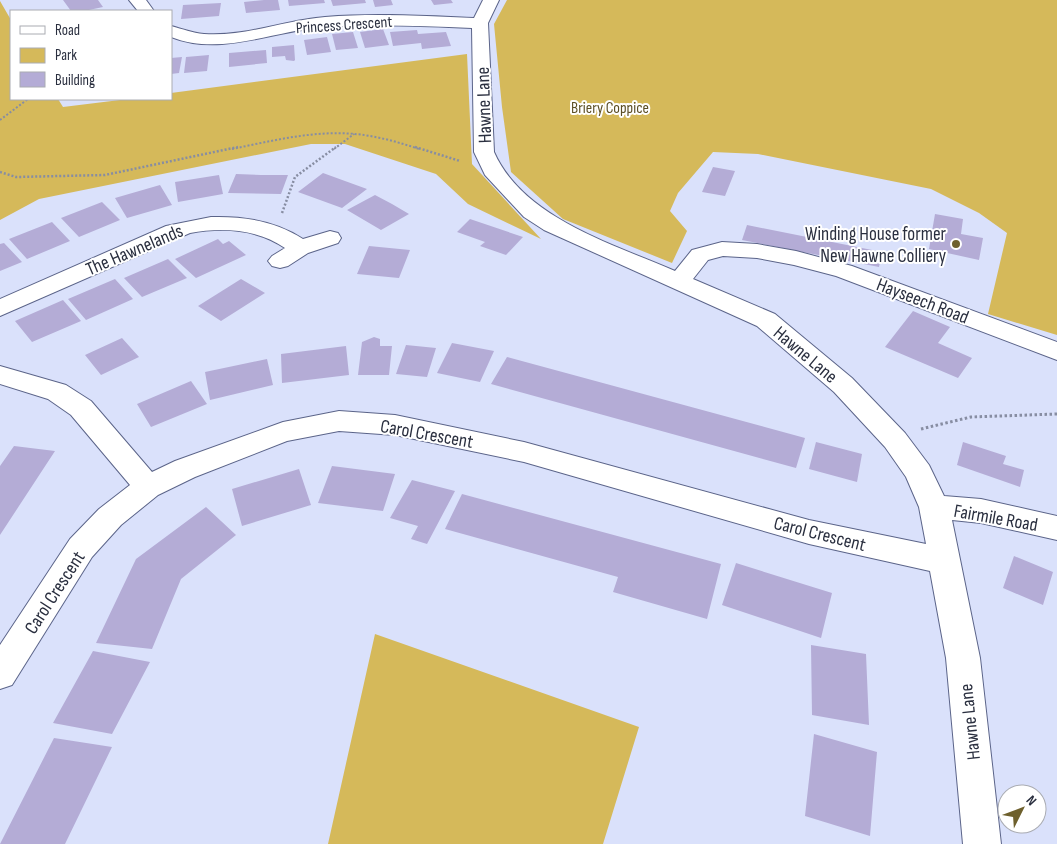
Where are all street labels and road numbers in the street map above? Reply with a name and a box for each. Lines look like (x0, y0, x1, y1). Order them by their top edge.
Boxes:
street label: Princess Crescent (295, 13, 393, 38)
street label: Hawne Lane (472, 66, 497, 144)
street label: The Hawnelands (83, 220, 187, 281)
street label: Hayseech Road (873, 273, 972, 329)
street label: Hawne Lane (768, 322, 842, 389)
street label: Carol Crescent (379, 415, 475, 454)
street label: Fairmile Road (952, 500, 1039, 537)
street label: Carol Crescent (771, 512, 868, 557)
street label: Carol Crescent (20, 547, 91, 638)
street label: Hawne Lane (955, 683, 986, 761)

